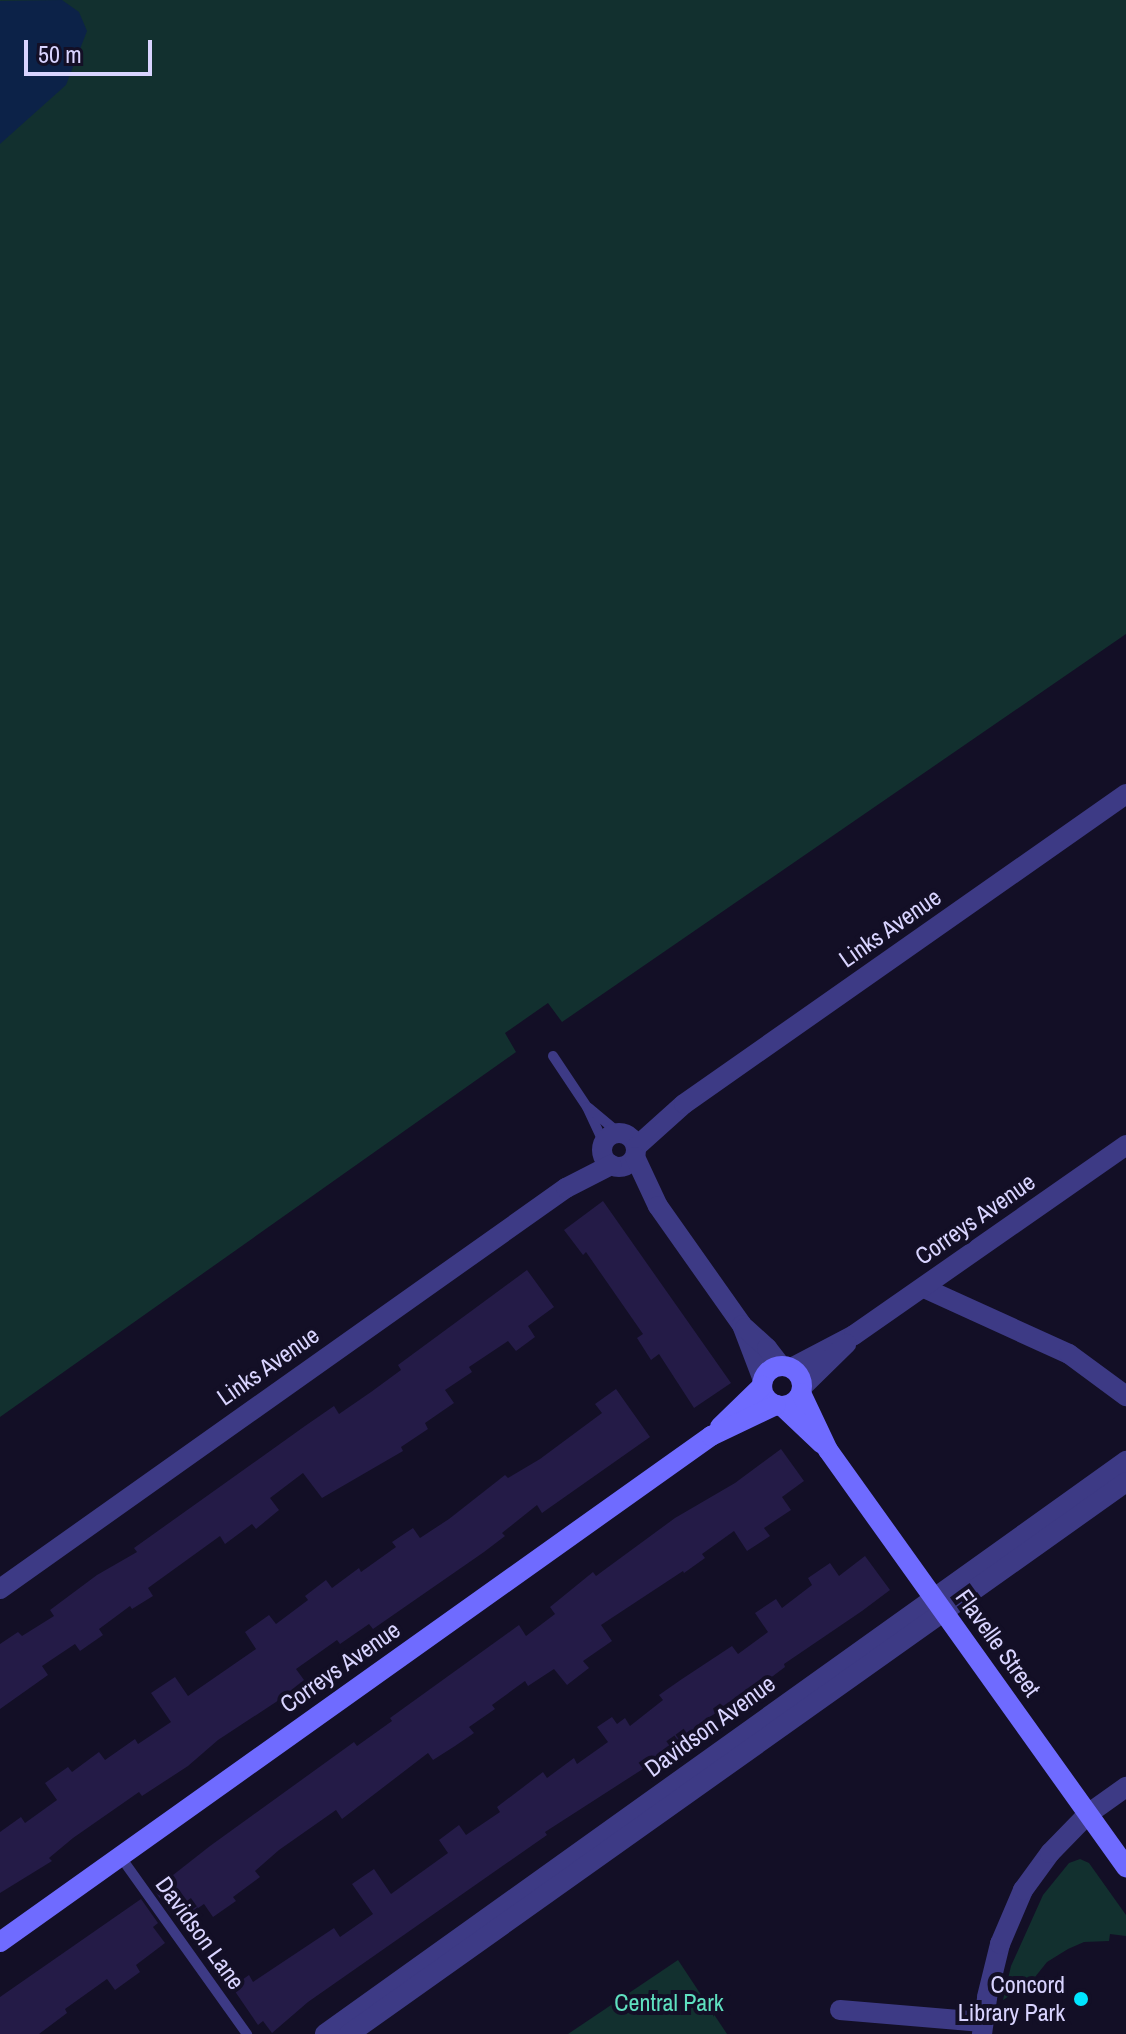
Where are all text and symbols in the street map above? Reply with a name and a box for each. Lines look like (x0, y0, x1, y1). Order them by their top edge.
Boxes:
scale bar (28, 24, 156, 74)
text: 50 m (38, 38, 82, 70)
street label: Links Avenue (833, 882, 947, 974)
street label: Correys Avenue (909, 1167, 1041, 1271)
street label: Links Avenue (211, 1320, 325, 1412)
street label: Flavelle Street (949, 1584, 1047, 1702)
street label: Correys Avenue (274, 1615, 406, 1719)
street label: Davidson Avenue (639, 1669, 781, 1783)
street label: Davidson Lane (149, 1871, 251, 1995)
place label: Concord Library Park (958, 1971, 1065, 2027)
park label: Central Park (614, 1989, 724, 2017)
marker: Concord Library Park (1072, 1990, 1090, 2008)

